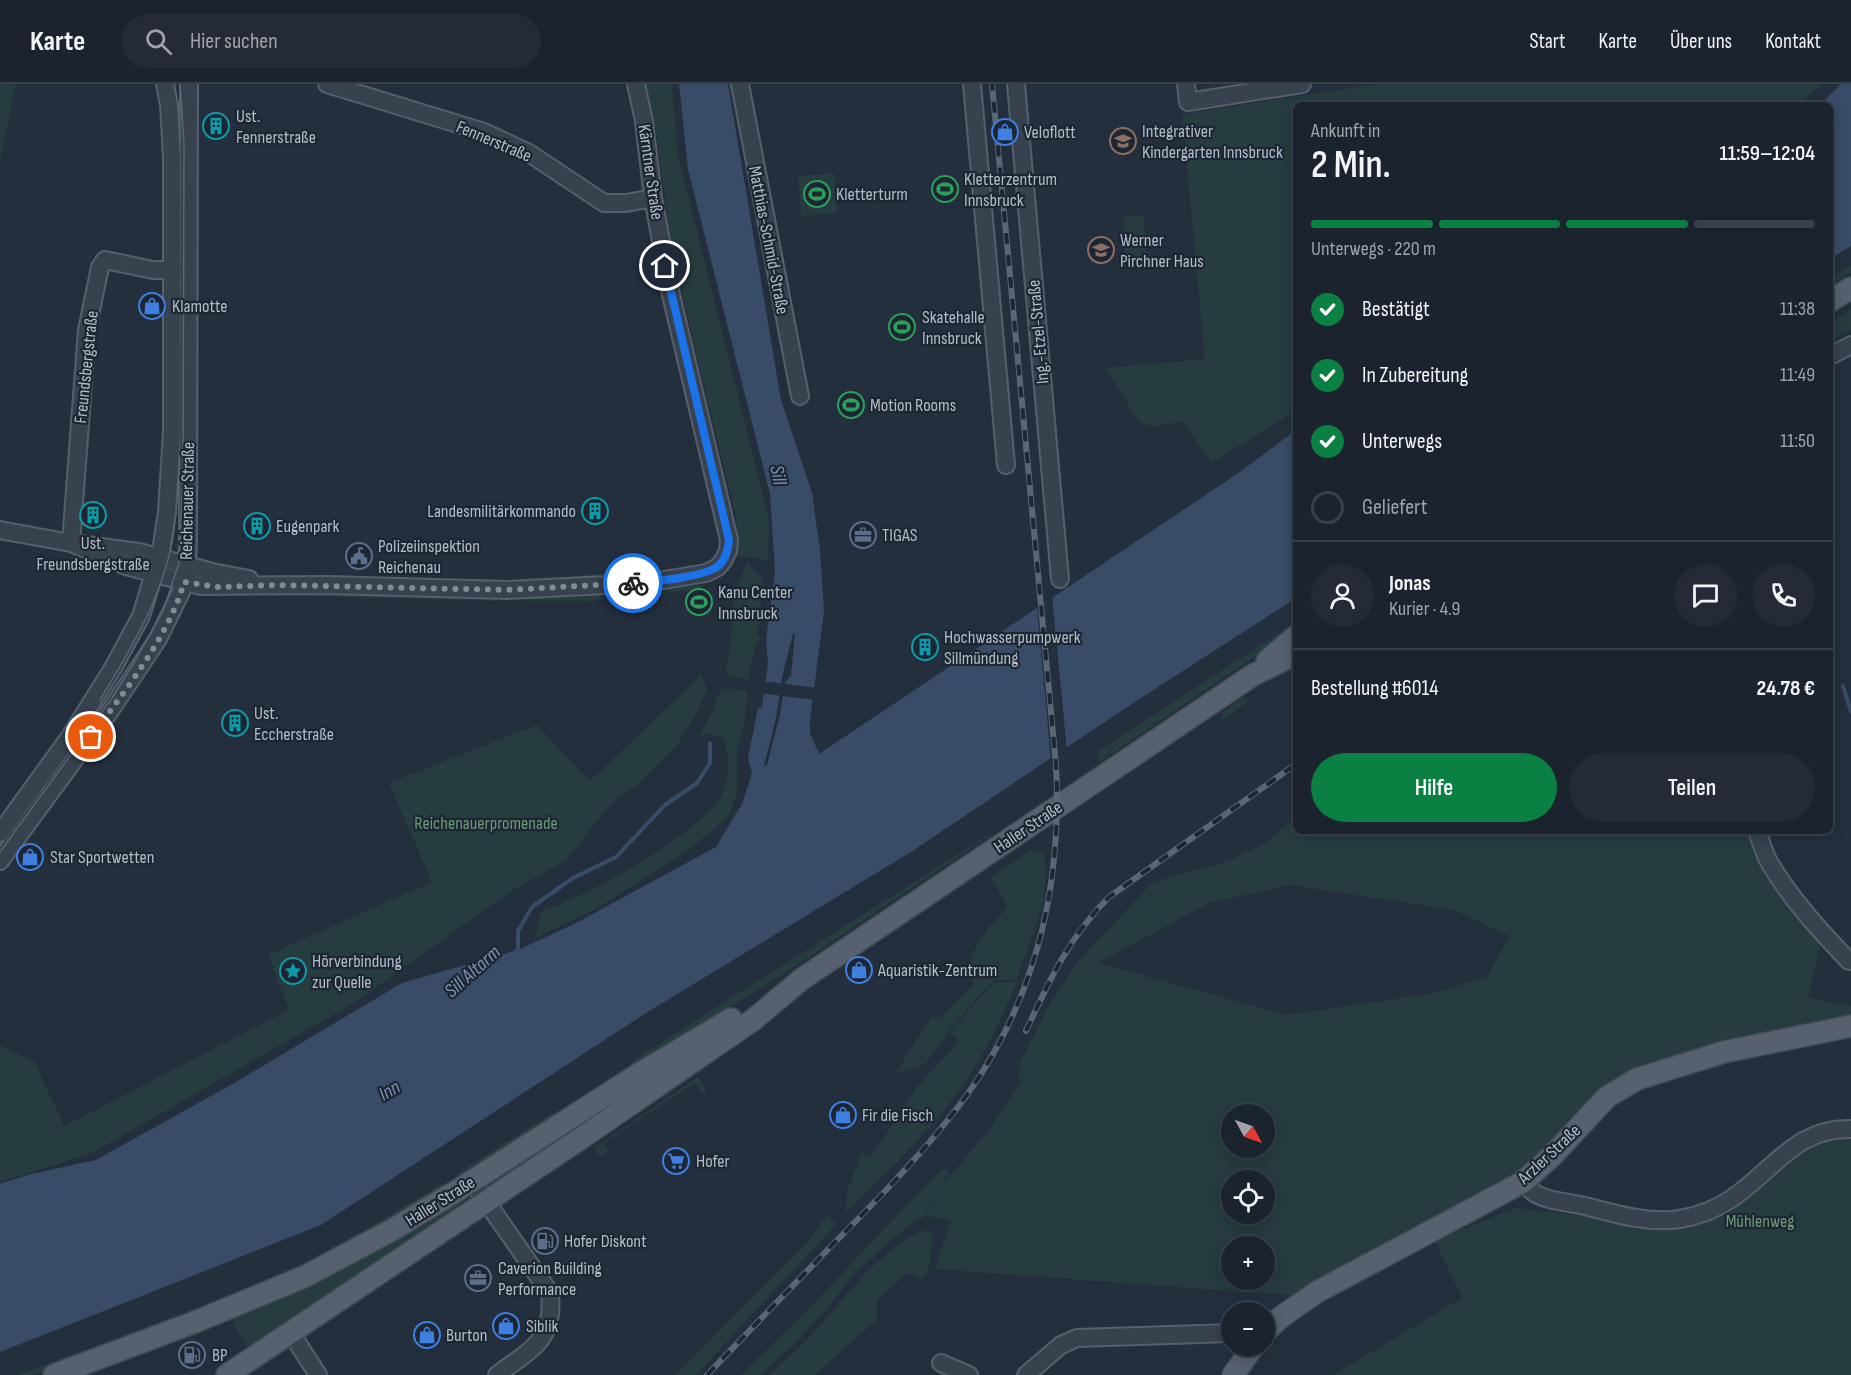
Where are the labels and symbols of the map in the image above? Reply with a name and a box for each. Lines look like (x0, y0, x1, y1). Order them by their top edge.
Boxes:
place label: Ust. Fennerstraße (236, 106, 316, 148)
building icon: Ust. Fennerstraße (201, 111, 231, 141)
street label: Fennerstraße (453, 116, 535, 167)
shop icon: Veloflott (990, 117, 1020, 147)
place label: Integrativer Kindergarten Innsbruck (1142, 121, 1283, 163)
place label: Veloflott (1024, 122, 1076, 143)
street label: Kärntner Straße (633, 123, 668, 221)
school or university icon: Integrativer Kindergarten Innsbruck (1108, 126, 1138, 156)
street label: Matthias-Schmid-Straße (744, 164, 793, 316)
place label: Kletterzentrum Innsbruck (964, 169, 1057, 211)
sports icon: Kletterzentrum Innsbruck (930, 174, 960, 204)
sports icon: Kletterturm (802, 179, 832, 209)
place label: Kletterturm (836, 184, 908, 205)
place label: Werner Pirchner Haus (1120, 230, 1204, 272)
school or university icon: Werner Pirchner Haus (1086, 235, 1116, 265)
pin (639, 240, 690, 291)
street label: Ing.-Etzel-Straße (1023, 279, 1054, 385)
shop icon: Klamotte (137, 291, 167, 321)
place label: Klamotte (172, 296, 228, 317)
place label: Skatehalle Innsbruck (922, 307, 985, 349)
street label: Freundsbergstraße (70, 310, 103, 424)
sports icon: Skatehalle Innsbruck (887, 312, 917, 342)
sports icon: Motion Rooms (836, 390, 866, 420)
place label: Motion Rooms (870, 395, 956, 416)
street label: Reichenauer Straße (176, 442, 199, 560)
water label: Sill (764, 463, 792, 488)
building icon: Landesmilitärkommando (580, 496, 610, 526)
building icon: Ust. Freundsbergstraße (78, 500, 108, 530)
place label: Landesmilitärkommando (427, 501, 576, 522)
building icon: Eugenpark (242, 511, 272, 541)
place label: Eugenpark (276, 516, 340, 537)
office icon: TIGAS (848, 520, 878, 550)
place label: TIGAS (882, 525, 918, 546)
place label: Ust. Freundsbergstraße (36, 533, 150, 575)
place label: Polizeiinspektion Reichenau (378, 536, 480, 578)
public building icon: Polizeiinspektion Reichenau (344, 541, 374, 571)
courier (603, 553, 663, 613)
place label: Kanu Center Innsbruck (718, 582, 792, 624)
sports icon: Kanu Center Innsbruck (684, 587, 714, 617)
place label: Hochwasserpumpwerk Sillmündung (944, 627, 1081, 669)
building icon: Hochwasserpumpwerk Sillmündung (910, 632, 940, 662)
place label: Ust. Eccherstraße (254, 703, 334, 745)
building icon: Ust. Eccherstraße (220, 708, 250, 738)
pin (65, 711, 116, 762)
street label: Haller Straße (990, 797, 1066, 858)
park label: Reichenauerpromenade (414, 813, 558, 834)
shop icon: Star Sportwetten (15, 842, 45, 872)
place label: Star Sportwetten (50, 847, 155, 868)
water label: Sill Altarm (440, 940, 506, 1003)
place label: Hörverbindung zur Quelle (312, 951, 402, 993)
shop icon: Aquaristik-Zentrum (844, 955, 874, 985)
place icon: Hörverbindung zur Quelle (278, 956, 308, 986)
place label: Aquaristik-Zentrum (877, 960, 997, 981)
water label: Inn (375, 1075, 404, 1106)
shop icon: Fir die Fisch (828, 1100, 858, 1130)
north arrow (1221, 1104, 1275, 1158)
place label: Fir die Fisch (862, 1105, 933, 1126)
street label: Arzler Straße (1513, 1120, 1585, 1189)
supermarket icon: Hofer (661, 1146, 691, 1176)
place label: Hofer (696, 1151, 730, 1172)
street label: Haller Straße (402, 1172, 479, 1231)
park label: Mühlenweg (1726, 1211, 1794, 1232)
fuel station icon: Hofer Diskont (530, 1226, 560, 1256)
place label: Hofer Diskont (564, 1231, 647, 1252)
place label: Caverion Building Performance (498, 1258, 602, 1300)
office icon: Caverion Building Performance (463, 1263, 493, 1293)
shop icon: Siblik (491, 1311, 521, 1341)
place label: Siblik (526, 1316, 559, 1337)
shop icon: Burton (412, 1320, 442, 1350)
place label: Burton (446, 1325, 487, 1346)
fuel station icon: BP (177, 1340, 207, 1370)
place label: BP (212, 1345, 228, 1366)

